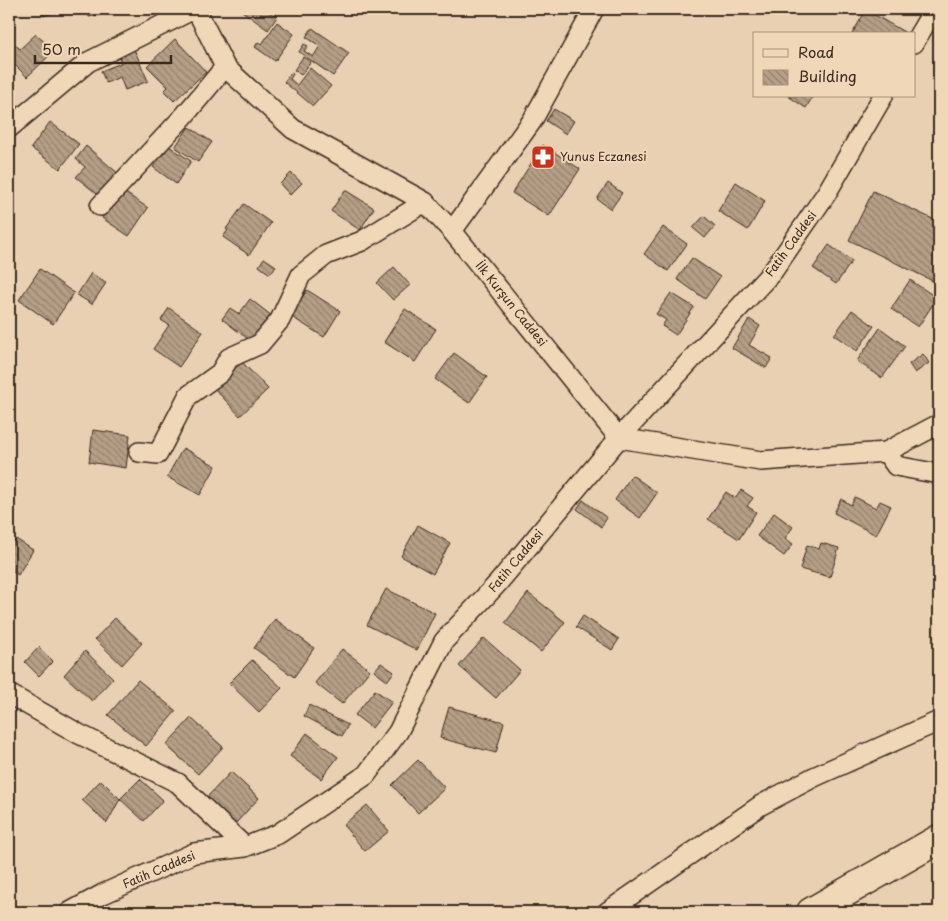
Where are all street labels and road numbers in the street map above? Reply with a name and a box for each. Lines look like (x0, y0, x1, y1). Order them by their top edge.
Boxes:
street label: Fatih Caddesi (760, 207, 820, 280)
street label: İlk Kurşun Caddesi (472, 257, 552, 350)
street label: Fatih Caddesi (483, 525, 547, 596)
street label: Fatih Caddesi (119, 846, 198, 892)

